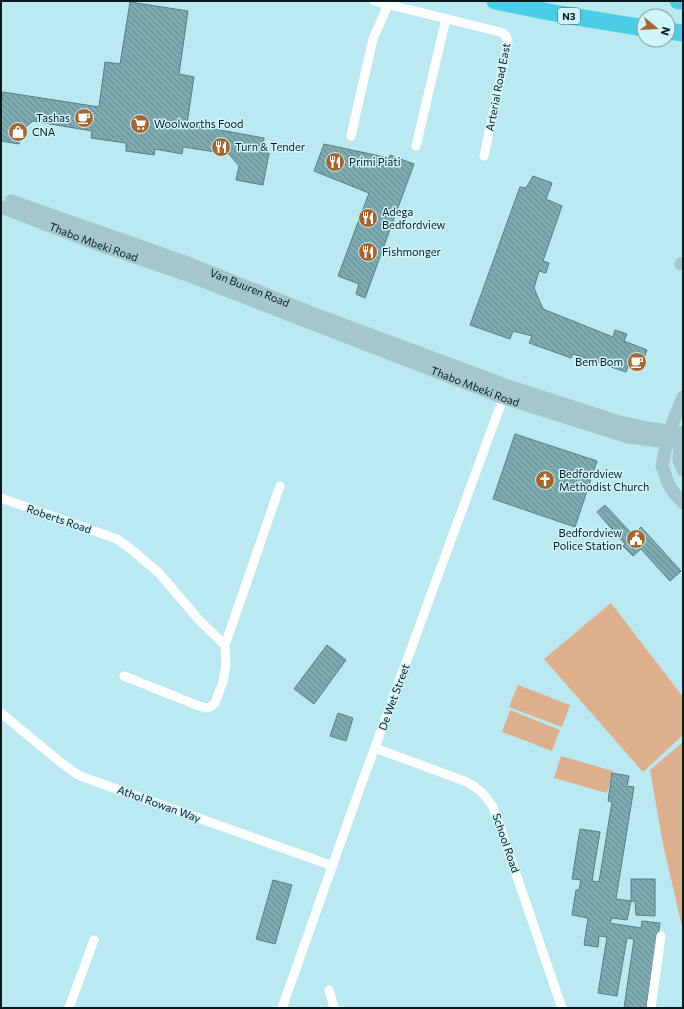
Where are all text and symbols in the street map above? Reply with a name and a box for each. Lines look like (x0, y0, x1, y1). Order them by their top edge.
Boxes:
road number: N3 (558, 8, 580, 24)
north arrow (636, 8, 676, 48)
text: N (659, 25, 673, 37)
street label: Arterial Road East (483, 41, 513, 132)
cafe icon: Tashas (73, 107, 95, 129)
place label: Tashas (36, 111, 70, 124)
supermarket icon: Woolworths Food (129, 113, 151, 135)
place label: Woolworths Food (154, 117, 243, 130)
shop icon: CNA (7, 121, 29, 143)
place label: CNA (32, 125, 56, 138)
restaurant icon: Turn & Tender (210, 136, 232, 158)
place label: Turn & Tender (235, 140, 306, 153)
restaurant icon: Primi Piati (324, 151, 346, 173)
place label: Primi Piati (349, 155, 401, 168)
place label: Adega Bedfordview (382, 205, 446, 231)
restaurant icon: Adega Bedfordview (357, 207, 379, 229)
street label: Thabo Mbeki Road (47, 219, 140, 264)
restaurant icon: Fishmonger (357, 241, 379, 263)
place label: Fishmonger (382, 245, 442, 258)
street label: Van Buuren Road (208, 266, 292, 309)
cafe icon: Bem Bom (626, 351, 648, 373)
place label: Bem Bom (575, 355, 623, 368)
street label: Thabo Mbeki Road (429, 363, 521, 408)
place label: Bedfordview Methodist Church (559, 467, 649, 493)
church icon: Bedfordview Methodist Church (534, 469, 556, 491)
street label: Roberts Road (25, 501, 93, 536)
place label: Bedfordview Police Station (553, 526, 622, 552)
public building icon: Bedfordview Police Station (625, 528, 647, 550)
street label: De Wet Street (375, 661, 412, 732)
street label: Athol Rowan Way (116, 782, 203, 825)
street label: School Road (490, 811, 523, 874)

